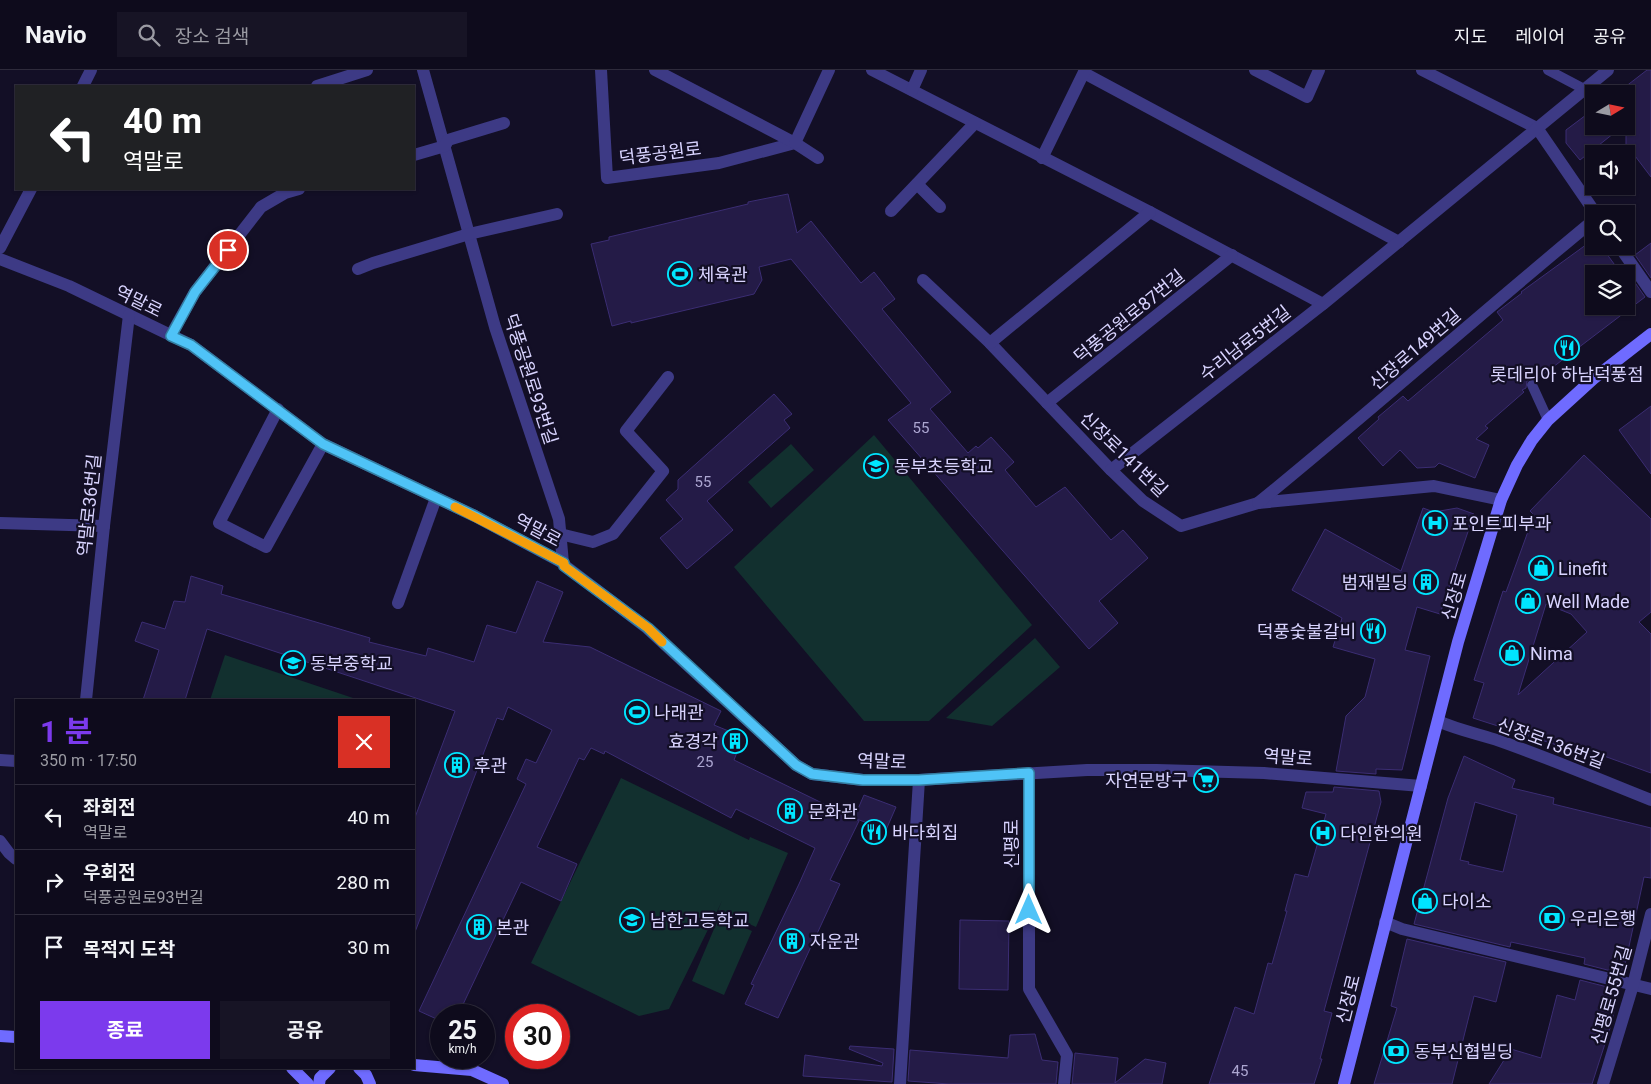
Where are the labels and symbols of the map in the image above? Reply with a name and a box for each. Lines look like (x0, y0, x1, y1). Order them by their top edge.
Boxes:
north arrow (1585, 85, 1635, 135)
street label: 덕풍공원로 (618, 138, 702, 168)
pin (207, 229, 249, 271)
sports icon: 체육관 (667, 261, 693, 287)
place label: 체육관 (698, 264, 748, 285)
street label: 덕풍공원로87번길 (1069, 265, 1189, 367)
street label: 역말로 (112, 281, 166, 321)
street label: 수리남로5번길 (1195, 301, 1295, 385)
street label: 신장로149번길 (1365, 304, 1465, 394)
street label: 덕풍공원로93번길 (500, 311, 562, 447)
restaurant icon: 롯데리아 하남덕풍점 (1554, 335, 1580, 361)
place label: 롯데리아 하남덕풍점 (1490, 364, 1644, 385)
street label: 신장로141번길 (1076, 407, 1172, 501)
house number: 55 (913, 419, 929, 437)
street label: 역말로36번길 (73, 453, 105, 557)
school or university icon: 동부초등학교 (863, 453, 889, 479)
place label: 동부초등학교 (894, 456, 993, 477)
house number: 55 (695, 473, 711, 491)
street label: 역말로 (511, 509, 565, 551)
hospital icon: 포인트피부과 (1422, 510, 1448, 536)
place label: 포인트피부과 (1452, 513, 1552, 534)
shop icon: Linefit (1528, 555, 1554, 581)
place label: Linefit (1558, 558, 1608, 579)
building icon: 범재빌딩 (1413, 569, 1439, 595)
street label: 신장로 (1437, 569, 1471, 623)
place label: 범재빌딩 (1342, 572, 1408, 593)
shop icon: Well Made (1515, 588, 1541, 614)
place label: Well Made (1546, 591, 1630, 612)
restaurant icon: 덕풍숯불갈비 (1360, 618, 1386, 644)
place label: 덕풍숯불갈비 (1257, 621, 1356, 642)
shop icon: Nima (1499, 640, 1525, 666)
place label: Nima (1530, 643, 1573, 664)
school or university icon: 동부중학교 (280, 650, 306, 676)
place label: 동부중학교 (310, 653, 393, 674)
sports icon: 나래관 (624, 699, 650, 725)
place label: 나래관 (654, 702, 704, 723)
street label: 신장로136번길 (1494, 714, 1608, 772)
building icon: 효경각 (722, 728, 748, 754)
place label: 효경각 (668, 731, 718, 752)
street label: 역말로 (1262, 745, 1314, 769)
street label: 역말로 (857, 750, 907, 772)
building icon: 후관 (444, 752, 470, 778)
house number: 25 (697, 753, 713, 771)
place label: 후관 (474, 755, 508, 776)
supermarket icon: 자연문방구 (1193, 767, 1219, 793)
place label: 자연문방구 (1105, 770, 1188, 791)
building icon: 문화관 (777, 798, 803, 824)
place label: 문화관 (808, 801, 858, 822)
restaurant icon: 바다회집 (861, 819, 887, 845)
street label: 신평로 (1001, 819, 1022, 869)
hospital icon: 다인한의원 (1310, 820, 1336, 846)
place label: 바다회집 (892, 822, 958, 843)
place label: 다인한의원 (1340, 823, 1423, 844)
position arrow (1002, 883, 1054, 935)
shop icon: 다이소 (1412, 888, 1438, 914)
place label: 다이소 (1442, 891, 1492, 912)
bank icon: 우리은행 (1539, 905, 1565, 931)
school or university icon: 남한고등학교 (619, 907, 645, 933)
place label: 우리은행 (1570, 908, 1636, 929)
place label: 남한고등학교 (650, 910, 749, 931)
building icon: 본관 (466, 914, 492, 940)
place label: 본관 (496, 917, 530, 938)
building icon: 자운관 (779, 928, 805, 954)
place label: 자운관 (810, 931, 860, 952)
street label: 신평로55번길 (1587, 943, 1635, 1047)
street label: 신장로 (1332, 972, 1364, 1026)
speed limit sign: 30 (505, 1004, 570, 1069)
bank icon: 동부신협빌딩 (1383, 1038, 1409, 1064)
place label: 동부신협빌딩 (1414, 1041, 1513, 1062)
house number: 45 (1232, 1062, 1248, 1080)

